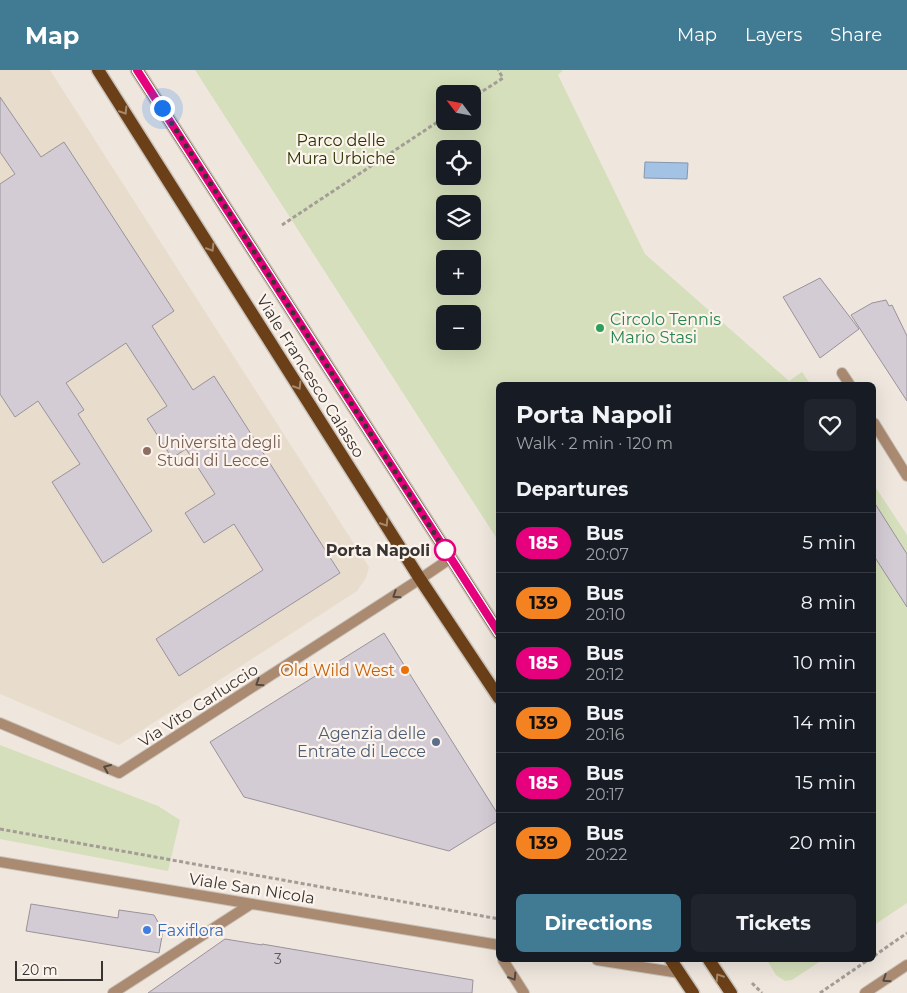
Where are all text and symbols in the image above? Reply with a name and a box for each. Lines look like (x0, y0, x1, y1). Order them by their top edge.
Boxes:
text: Map (25, 21, 79, 50)
text: Map (677, 24, 717, 46)
text: Layers (745, 24, 802, 46)
text: Share (830, 24, 882, 46)
north arrow (436, 85, 481, 130)
map controls (436, 85, 481, 350)
your location (150, 96, 175, 121)
one-way arrow (117, 106, 127, 115)
park label: Parco delle Mura Urbiche (287, 131, 395, 168)
button: locate (436, 140, 481, 185)
button: layers (436, 195, 481, 240)
one-way arrow (204, 243, 214, 252)
button: + (436, 250, 481, 295)
street label: Viale Francesco Calasso (253, 291, 369, 461)
button: − (436, 305, 481, 350)
place label: Circolo Tennis Mario Stasi (610, 310, 721, 347)
marker: Circolo Tennis Mario Stasi (594, 322, 606, 334)
one-way arrow (292, 380, 301, 389)
button: heart (804, 399, 856, 451)
text: Porta Napoli (516, 400, 672, 429)
place label: Università degli Studi di Lecce (157, 433, 281, 470)
text: Walk · 2 min · 120 m (516, 434, 673, 453)
marker: Università degli Studi di Lecce (141, 445, 153, 457)
text: Departures (516, 478, 628, 501)
one-way arrow (378, 517, 388, 526)
text: Bus (586, 522, 624, 545)
text: 5 min (802, 531, 856, 554)
text: 185 (529, 532, 558, 554)
marker: Porta Napoli (434, 539, 456, 561)
place label: Porta Napoli (326, 541, 430, 560)
text: 20:07 (586, 545, 629, 564)
text: Bus (586, 582, 624, 605)
one-way arrow (392, 588, 401, 598)
text: 8 min (801, 591, 856, 614)
text: 139 (529, 592, 558, 614)
text: 20:10 (586, 605, 625, 624)
text: Bus (586, 642, 624, 665)
text: 10 min (793, 651, 856, 674)
text: 185 (529, 652, 558, 674)
street label: Via Vito Carluccio (135, 660, 261, 751)
place label: Old Wild West (280, 661, 395, 680)
marker: Old Wild West (399, 664, 411, 676)
text: 20:12 (586, 665, 624, 684)
one-way arrow (256, 677, 265, 686)
text: Bus (586, 702, 624, 725)
text: 14 min (793, 711, 856, 734)
text: 139 (529, 712, 558, 734)
place label: Agenzia delle Entrate di Lecce (297, 724, 426, 761)
text: 20:16 (586, 725, 625, 744)
marker: Agenzia delle Entrate di Lecce (430, 736, 442, 748)
text: Bus (586, 762, 624, 785)
one-way arrow (103, 763, 112, 774)
text: 15 min (795, 771, 856, 794)
text: 185 (529, 772, 558, 794)
text: 20:17 (586, 785, 624, 804)
text: Bus (586, 822, 624, 845)
text: 20 min (790, 831, 856, 854)
text: 139 (529, 832, 558, 854)
text: 20:22 (586, 845, 627, 864)
street label: Viale San Nicola (188, 869, 316, 908)
button: Directions (516, 894, 681, 952)
button: Tickets (691, 894, 856, 952)
place label: Faxiflora (157, 921, 224, 940)
marker: Faxiflora (141, 924, 153, 936)
house number: 3 (274, 950, 282, 968)
scale bar (15, 958, 102, 981)
text: 20 m (22, 961, 58, 979)
one-way arrow (507, 971, 517, 980)
one-way arrow (716, 973, 726, 982)
one-way arrow (882, 973, 891, 982)

